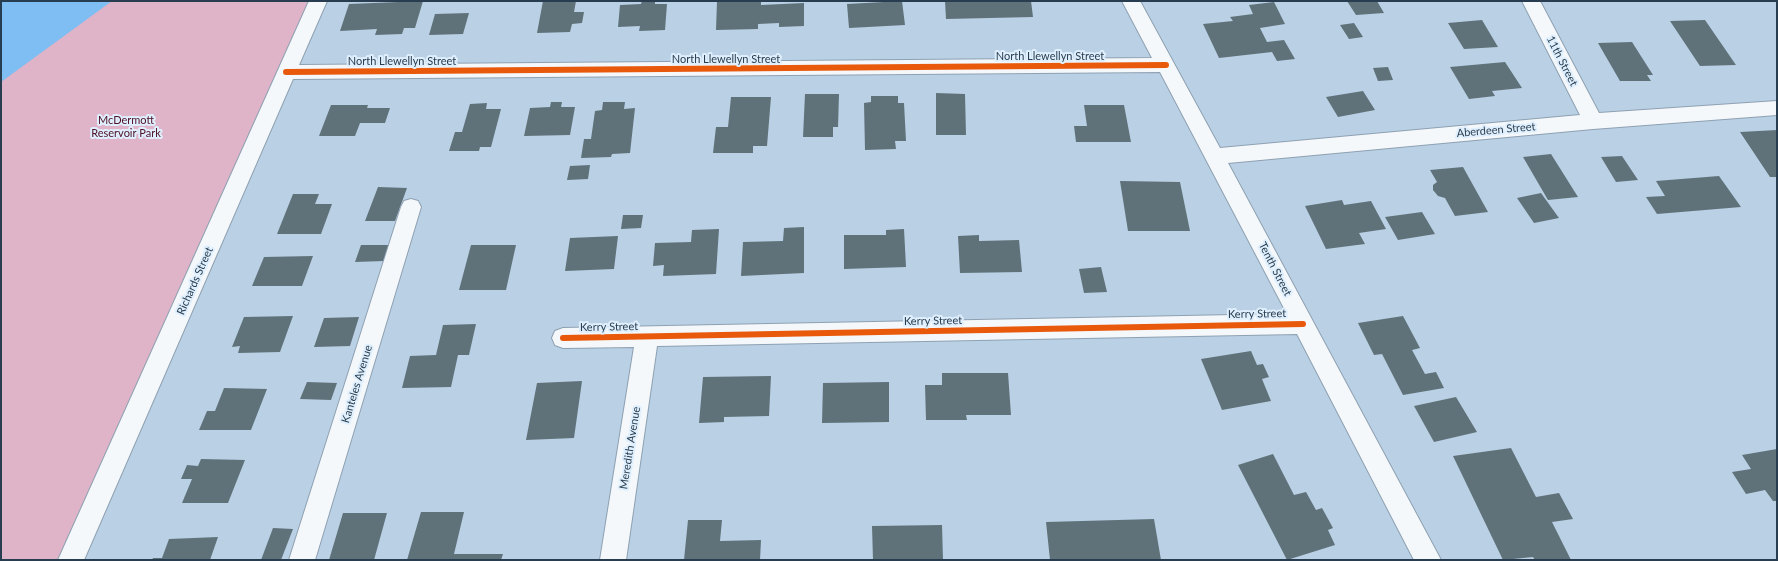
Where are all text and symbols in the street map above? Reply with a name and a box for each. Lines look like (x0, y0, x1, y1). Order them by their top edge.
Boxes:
street label: 11th Street (1544, 34, 1580, 88)
street label: North Llewellyn Street (996, 49, 1104, 63)
street label: North Llewellyn Street (672, 52, 780, 66)
street label: North Llewellyn Street (348, 54, 456, 68)
park label: McDermott Reservoir Park (91, 113, 161, 139)
street label: Aberdeen Street (1456, 120, 1536, 140)
street label: Tenth Street (1256, 240, 1294, 298)
street label: Richards Street (174, 245, 216, 317)
street label: Kerry Street (1228, 307, 1286, 321)
street label: Kerry Street (904, 314, 962, 328)
street label: Kerry Street (580, 320, 638, 334)
street label: Kanteles Avenue (339, 343, 375, 425)
street label: Meredith Avenue (617, 406, 643, 490)

